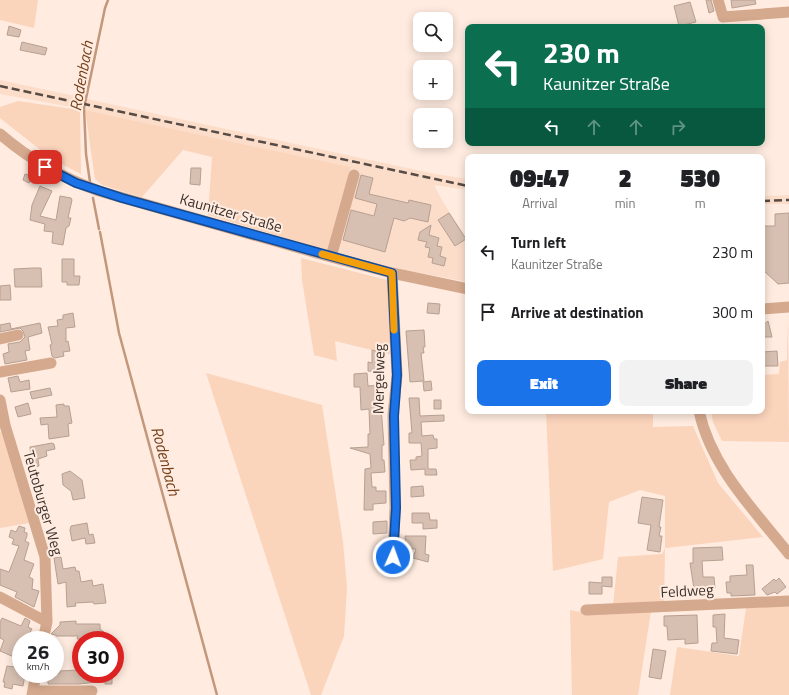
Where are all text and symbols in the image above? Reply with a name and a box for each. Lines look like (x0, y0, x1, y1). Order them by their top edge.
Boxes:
map controls (413, 12, 453, 148)
button: search (413, 12, 453, 52)
text: 230 m (543, 31, 620, 74)
water label: Rodenbach (63, 38, 99, 113)
icon: left (477, 40, 529, 92)
button: + (413, 60, 453, 100)
text: Kaunitzer Straße (543, 70, 670, 97)
button: − (413, 108, 453, 148)
icon: left (541, 116, 563, 138)
icon: ahead (583, 116, 605, 138)
icon: ahead (625, 116, 647, 138)
icon: right (667, 116, 689, 138)
pin (28, 150, 62, 184)
icon: arrive (34, 156, 56, 178)
text: 09:47 (510, 160, 570, 196)
text: 2 (618, 160, 632, 196)
text: 530 (680, 160, 720, 196)
street label: Kaunitzer Straße (177, 187, 285, 238)
text: Arrival (522, 193, 557, 213)
text: min (615, 193, 635, 213)
text: m (695, 193, 706, 213)
text: Turn left (511, 231, 566, 254)
icon: left (477, 241, 499, 263)
text: 230 m (712, 241, 753, 264)
text: Kaunitzer Straße (511, 254, 603, 274)
icon: arrive (477, 301, 499, 323)
text: Arrive at destination (511, 301, 644, 324)
text: 300 m (712, 301, 753, 324)
street label: Mergelweg (366, 343, 391, 414)
button: Exit (477, 360, 611, 406)
button: Share (619, 360, 753, 406)
water label: Rodenbach (145, 424, 187, 499)
street label: Teutoburger Weg (18, 448, 70, 558)
position arrow (372, 536, 414, 578)
street label: Feldweg (660, 578, 714, 603)
speed limit sign: 30 (72, 631, 124, 683)
text: 26 (27, 636, 49, 667)
text: km/h (27, 659, 49, 674)

